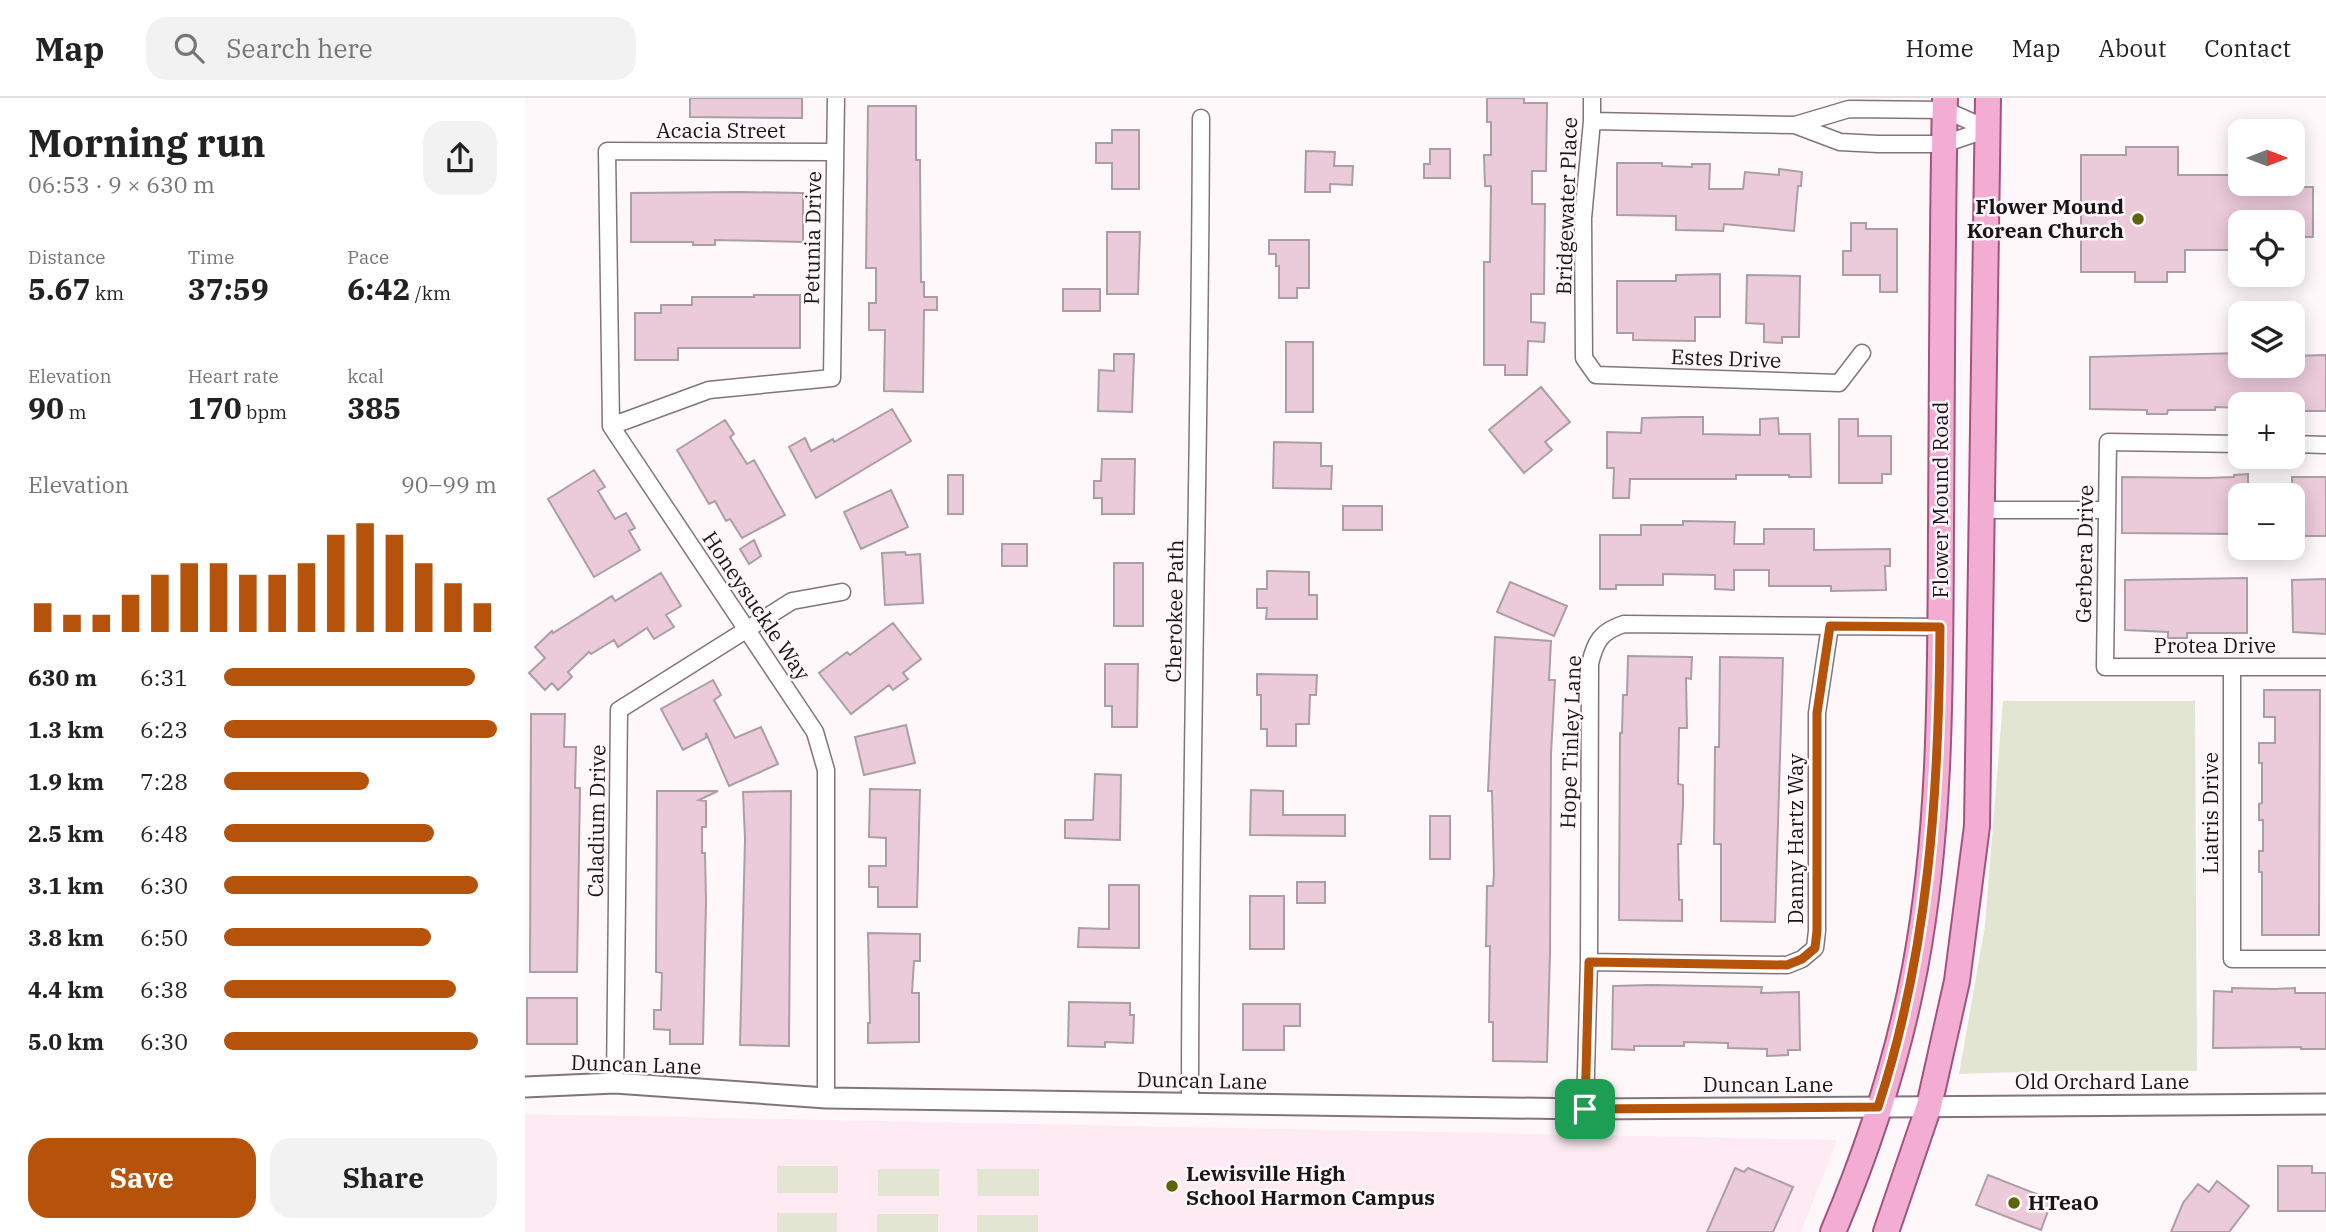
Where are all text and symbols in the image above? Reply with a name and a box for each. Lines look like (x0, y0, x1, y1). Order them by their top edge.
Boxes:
search box (146, 17, 636, 80)
text: Map (35, 27, 104, 70)
icon: search (170, 29, 208, 67)
text: Search here (226, 31, 373, 65)
text: Home (1906, 32, 1974, 64)
text: Map (2012, 32, 2060, 64)
text: About (2098, 32, 2166, 64)
text: Contact (2204, 32, 2291, 64)
street label: Acacia Street (656, 116, 786, 144)
street label: Bridgewater Place (1549, 116, 1583, 296)
text: Morning run (28, 118, 266, 167)
north arrow (2228, 119, 2305, 196)
map controls (2228, 119, 2305, 560)
button: share (423, 121, 497, 195)
text: 06:53 · 9 × 630 m (28, 169, 215, 199)
street label: Petunia Drive (797, 171, 827, 305)
place label: Flower Mound Korean Church (1967, 192, 2124, 244)
button: locate (2228, 210, 2305, 287)
marker: Flower Mound Korean Church (2130, 211, 2146, 227)
text: Distance (28, 245, 106, 269)
text: Time (188, 245, 234, 269)
text: Pace (347, 245, 389, 269)
text: 5.67 (28, 269, 90, 308)
text: 37:59 (188, 269, 269, 308)
text: 6:42 (347, 269, 410, 308)
text: km (90, 281, 124, 305)
text: /km (410, 281, 451, 305)
button: layers (2228, 301, 2305, 378)
street label: Estes Drive (1670, 342, 1782, 374)
text: Elevation (28, 364, 112, 388)
text: Heart rate (188, 364, 279, 388)
text: kcal (347, 364, 384, 388)
text: 90 (28, 388, 64, 427)
text: 170 (188, 388, 242, 427)
text: 385 (347, 388, 401, 427)
button: + (2228, 392, 2305, 469)
text: m (64, 400, 87, 424)
text: bpm (242, 400, 287, 424)
street label: Flower Mound Road (1926, 401, 1954, 599)
text: Elevation (28, 469, 129, 499)
text: 90–99 m (401, 469, 497, 499)
button: − (2228, 483, 2305, 560)
street label: Gerbera Drive (2069, 485, 2099, 623)
street label: Honeysuckle Way (696, 525, 818, 686)
street label: Cherokee Path (1159, 539, 1189, 683)
street label: Protea Drive (2154, 631, 2276, 659)
street label: Hope Tinley Lane (1553, 655, 1587, 829)
text: 630 m (28, 662, 97, 692)
text: 6:31 (140, 662, 188, 692)
text: 1.3 km (28, 714, 104, 744)
text: 6:23 (140, 714, 188, 744)
street label: Caladium Drive (581, 744, 611, 898)
street label: Liatris Drive (2196, 752, 2224, 874)
street label: Danny Hartz Way (1781, 753, 1809, 924)
text: 1.9 km (28, 766, 104, 796)
text: 7:28 (140, 766, 188, 796)
text: 2.5 km (28, 818, 104, 848)
text: 6:48 (140, 818, 188, 848)
text: 3.1 km (28, 870, 104, 900)
text: 6:30 (140, 870, 188, 900)
text: 3.8 km (28, 922, 104, 952)
text: 6:50 (140, 922, 188, 952)
text: 4.4 km (28, 974, 104, 1004)
text: 6:38 (140, 974, 188, 1004)
text: 5.0 km (28, 1026, 104, 1056)
text: 6:30 (140, 1026, 188, 1056)
street label: Duncan Lane (570, 1048, 702, 1080)
street label: Duncan Lane (1137, 1065, 1267, 1095)
street label: Old Orchard Lane (2015, 1067, 2189, 1095)
street label: Duncan Lane (1703, 1070, 1833, 1098)
pin (1555, 1079, 1615, 1139)
icon: arrive (1566, 1090, 1604, 1128)
button: Save (28, 1138, 256, 1218)
button: Share (270, 1138, 497, 1218)
place label: Lewisville High School Harmon Campus (1186, 1159, 1435, 1211)
marker: Lewisville High School Harmon Campus (1164, 1178, 1180, 1194)
place label: HTeaO (2028, 1188, 2099, 1216)
marker: HTeaO (2006, 1195, 2022, 1211)

